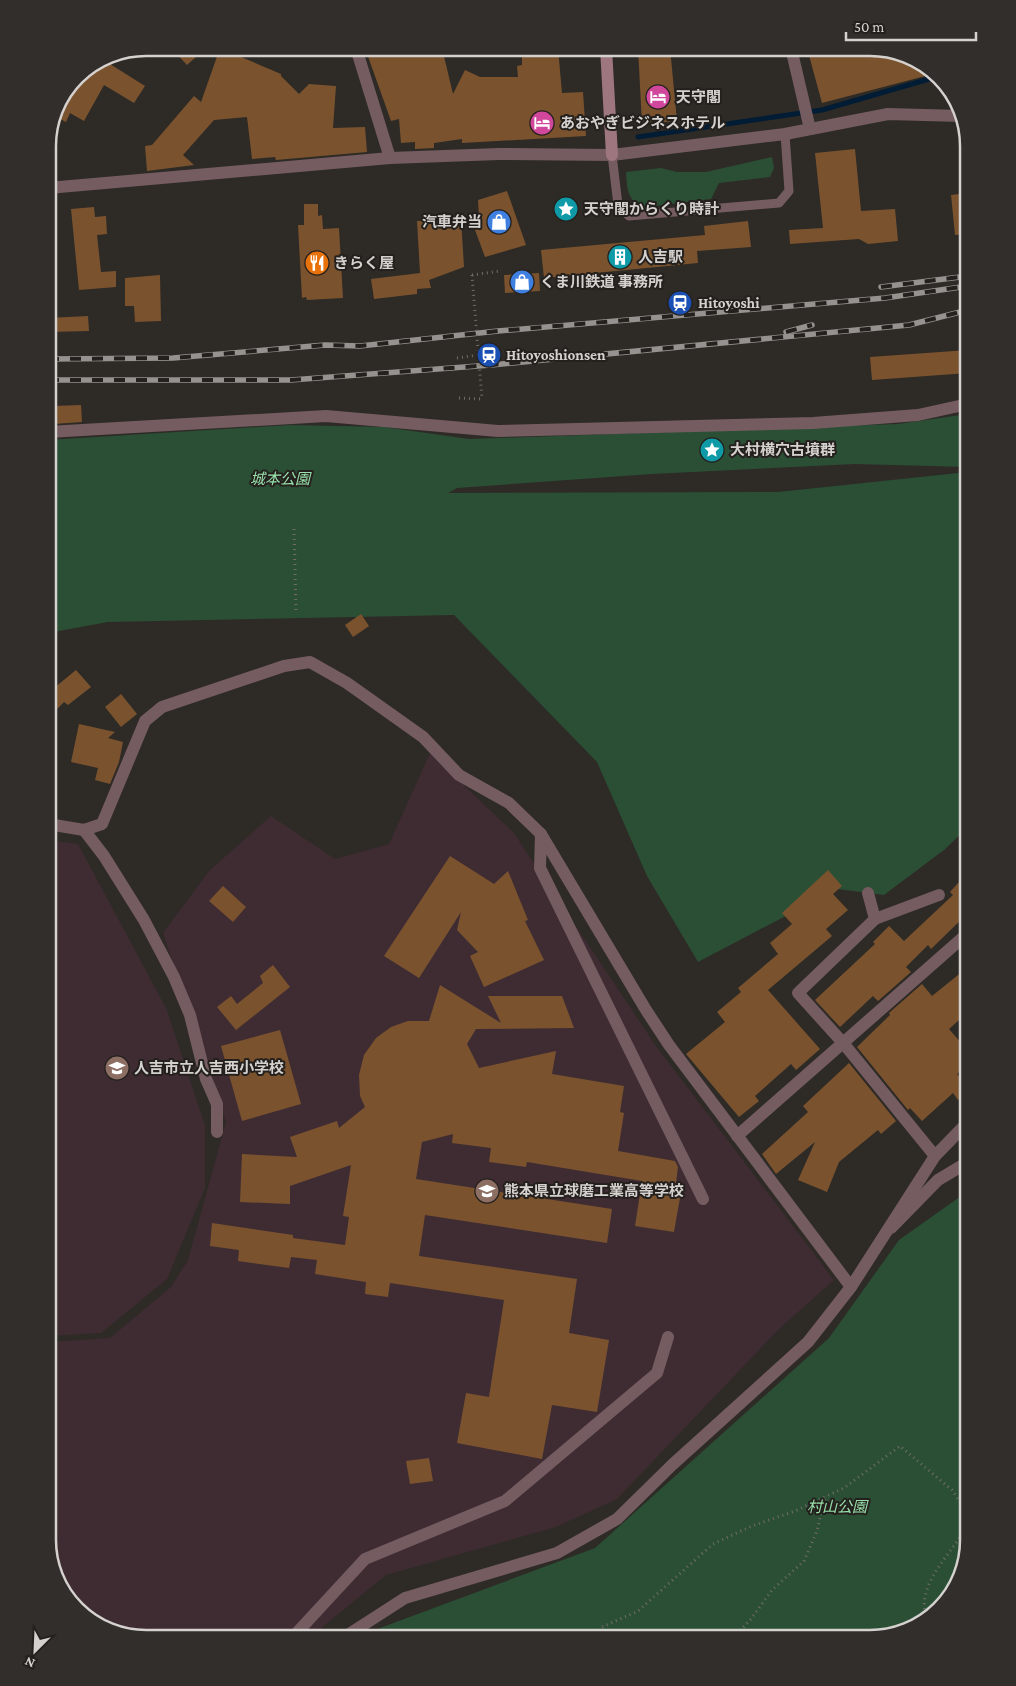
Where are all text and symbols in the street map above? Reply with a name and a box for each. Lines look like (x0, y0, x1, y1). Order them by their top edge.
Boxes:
scale bar (846, 10, 976, 42)
text: 50 m (854, 19, 884, 35)
hotel icon: 天守閣 (645, 84, 671, 110)
place label: 天守閣 (676, 89, 721, 105)
hotel icon: あおやぎビジネスホテル (529, 110, 555, 136)
place label: あおやぎビジネスホテル (560, 115, 725, 131)
place icon: 天守閣からくり時計 (553, 196, 579, 222)
place label: 天守閣からくり時計 (584, 201, 719, 217)
shop icon: 汽車弁当 (486, 209, 512, 235)
place label: 汽車弁当 (422, 214, 482, 230)
building icon: 人吉駅 (607, 244, 633, 270)
place label: 人吉駅 (638, 249, 683, 265)
restaurant icon: きらく屋 (304, 250, 330, 276)
place label: きらく屋 (334, 255, 394, 271)
shop icon: くま川鉄道 事務所 (509, 269, 535, 295)
place label: くま川鉄道 事務所 (540, 273, 663, 290)
station icon: Hitoyoshi (667, 290, 693, 316)
place label: Hitoyoshi (698, 295, 760, 311)
station icon: Hitoyoshionsen (476, 342, 502, 368)
place label: Hitoyoshionsen (506, 347, 606, 363)
place icon: 大村横穴古墳群 (699, 437, 725, 463)
place label: 大村横穴古墳群 (730, 441, 835, 458)
park label: 城本公園 (250, 471, 312, 487)
school or university icon: 人吉市立人吉西小学校 (104, 1055, 130, 1081)
place label: 人吉市立人吉西小学校 (134, 1060, 284, 1076)
school or university icon: 熊本県立球磨工業高等学校 (474, 1178, 500, 1204)
place label: 熊本県立球磨工業高等学校 (504, 1182, 684, 1199)
park label: 村山公園 (807, 1499, 869, 1515)
north arrow (10, 1626, 60, 1676)
text: N (22, 1653, 37, 1672)

